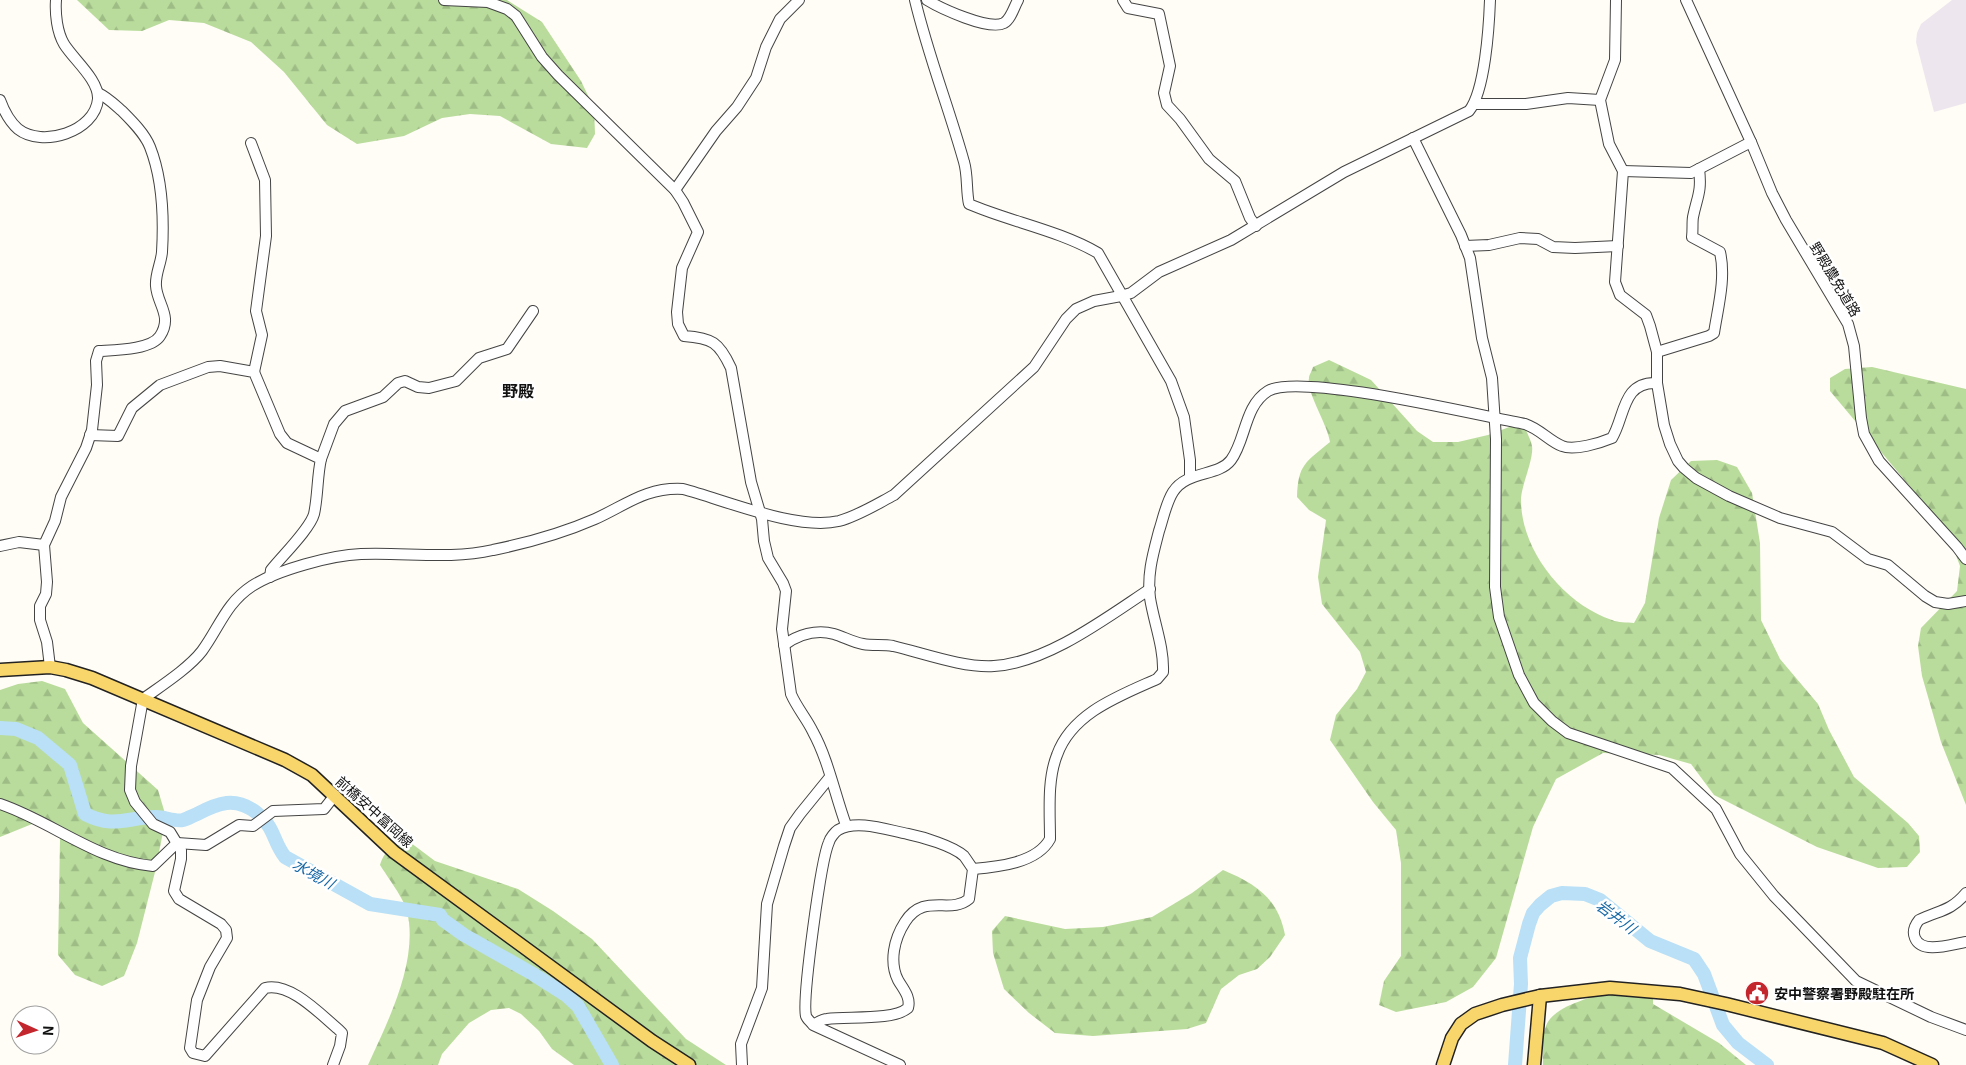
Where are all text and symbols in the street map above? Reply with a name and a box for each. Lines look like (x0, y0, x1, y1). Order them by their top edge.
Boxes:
street label: 野殿農免道路 (1806, 238, 1866, 320)
district label: 野殿 (502, 378, 534, 402)
street label: 前橋安中富岡線 (332, 771, 418, 851)
water label: 水境川 (289, 853, 341, 894)
water label: 岩井川 (1593, 894, 1643, 939)
public building icon: 安中警察署野殿駐在所 (1744, 980, 1770, 1006)
place label: 安中警察署野殿駐在所 (1774, 983, 1914, 1003)
north arrow (10, 1005, 60, 1055)
text: N (39, 1025, 59, 1036)

